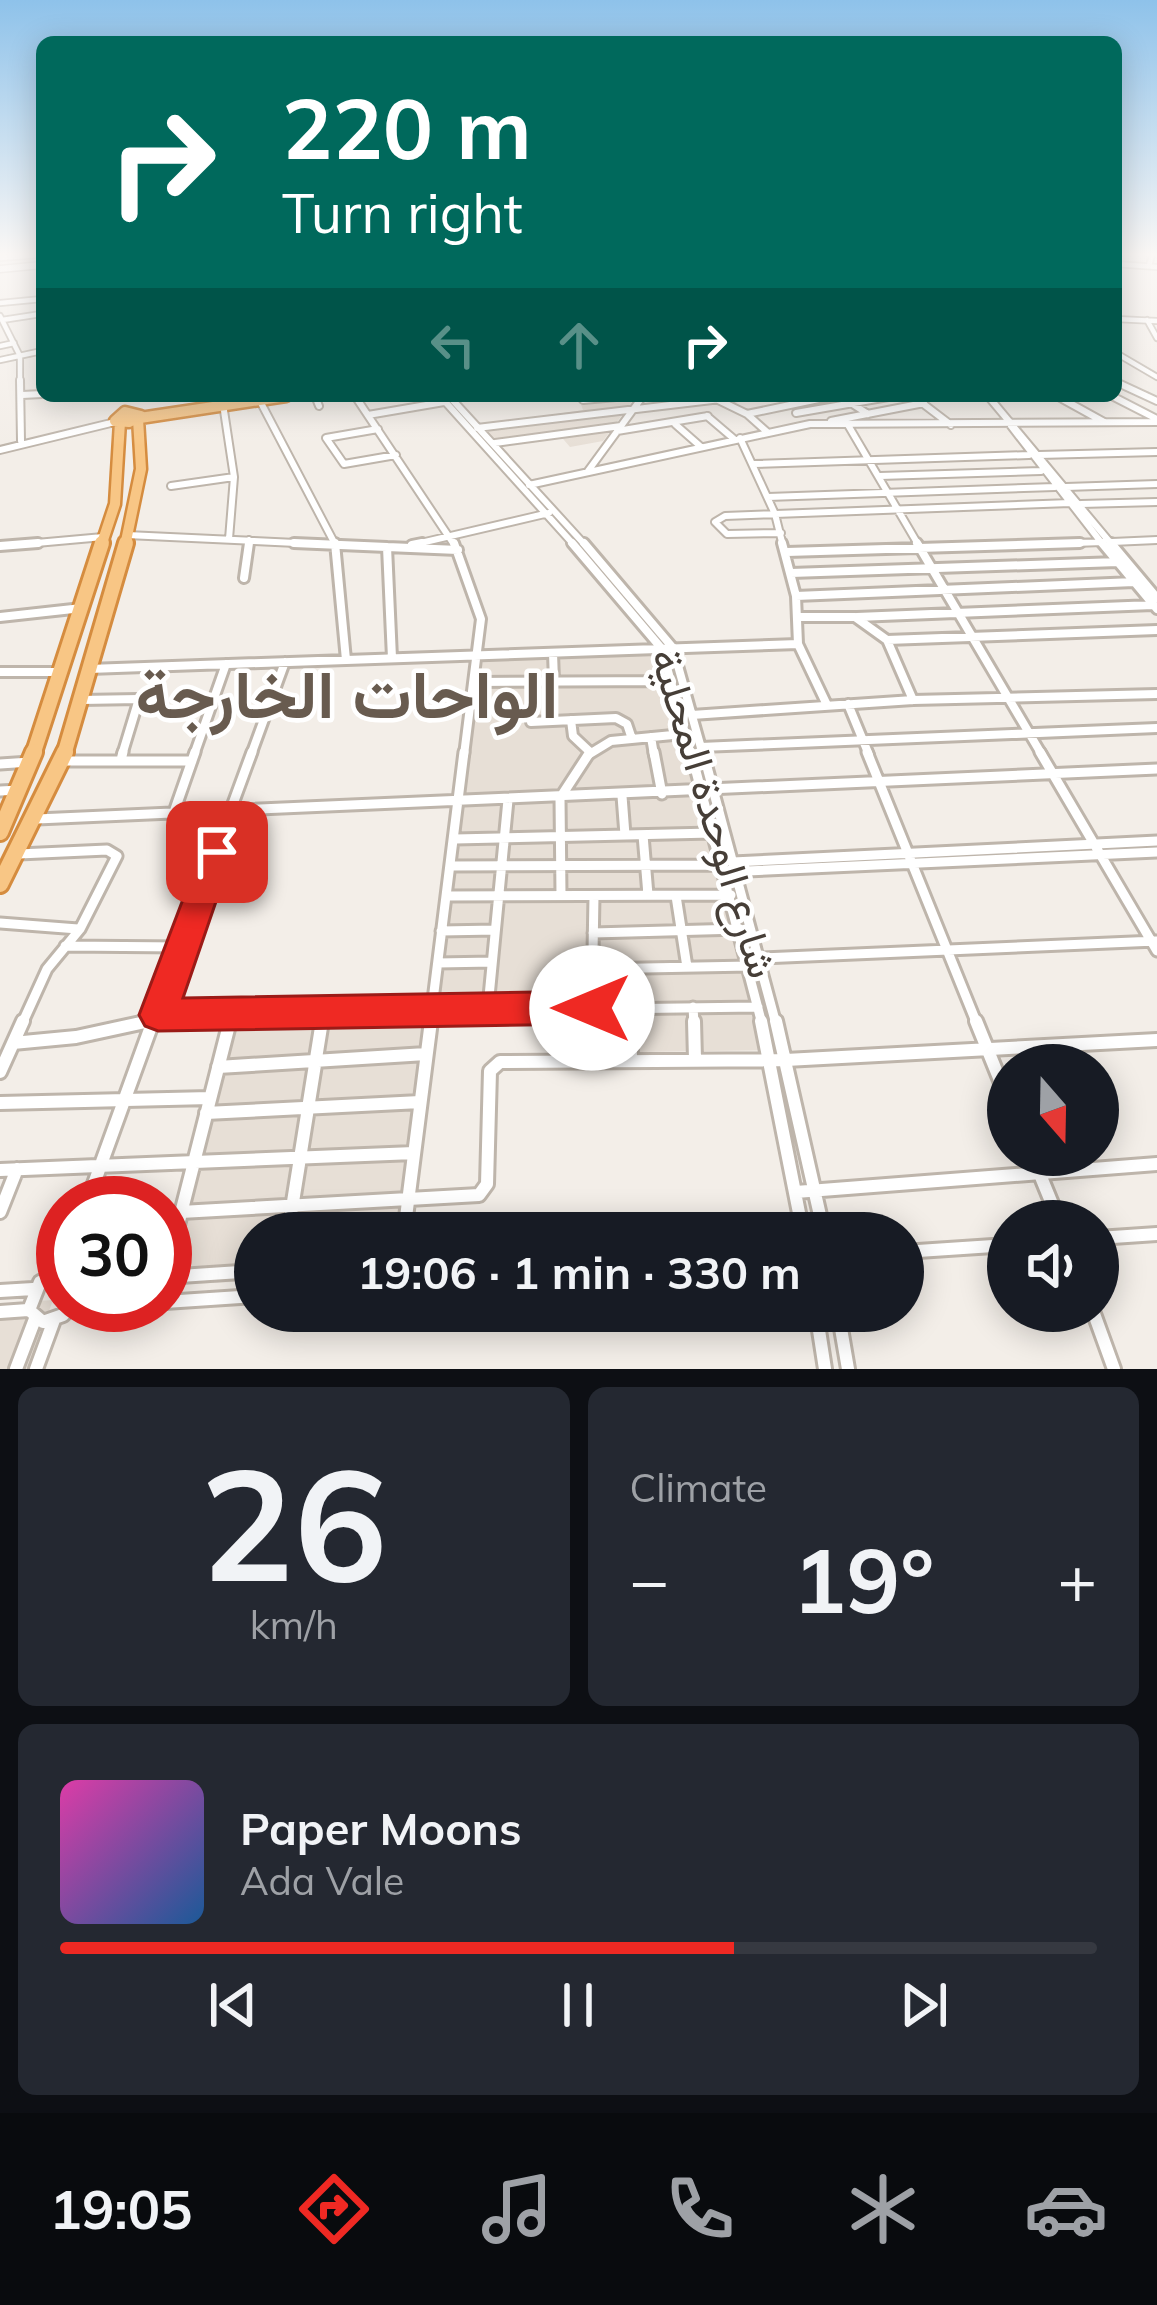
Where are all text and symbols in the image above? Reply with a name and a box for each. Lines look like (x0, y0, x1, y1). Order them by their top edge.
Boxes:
text: 220 m (282, 75, 532, 180)
icon: right (84, 84, 240, 240)
text: Turn right (282, 179, 523, 247)
icon: left (420, 312, 486, 378)
icon: ahead (546, 312, 612, 378)
icon: right (672, 312, 738, 378)
street label: شارع الوحدة المحلية (637, 642, 790, 985)
district label: الواحات الخارجة (136, 652, 558, 736)
pin (166, 801, 268, 903)
icon: arrive (184, 819, 250, 885)
position arrow (529, 945, 655, 1071)
north arrow (987, 1044, 1119, 1176)
map controls (987, 1044, 1119, 1332)
speed limit sign: 30 (36, 1176, 192, 1332)
button: sound (987, 1200, 1119, 1332)
text: 19:06 · 1 min · 330 m (357, 1244, 801, 1300)
text: 26 (200, 1424, 387, 1620)
text: Climate (630, 1463, 767, 1512)
text: 19° (792, 1523, 934, 1636)
text: − (630, 1538, 669, 1621)
text: + (1057, 1538, 1097, 1621)
text: km/h (250, 1600, 338, 1649)
text: Paper Moons (240, 1800, 522, 1856)
text: Ada Vale (240, 1856, 404, 1905)
icon: previous (200, 1972, 266, 2038)
icon: pause (545, 1972, 611, 2038)
icon: next (891, 1972, 957, 2038)
icon: directions (292, 2167, 376, 2251)
icon: music (475, 2167, 559, 2251)
icon: phone (658, 2167, 742, 2251)
icon: climate (841, 2167, 925, 2251)
icon: car (1024, 2167, 1108, 2251)
text: 19:05 (50, 2175, 193, 2243)

